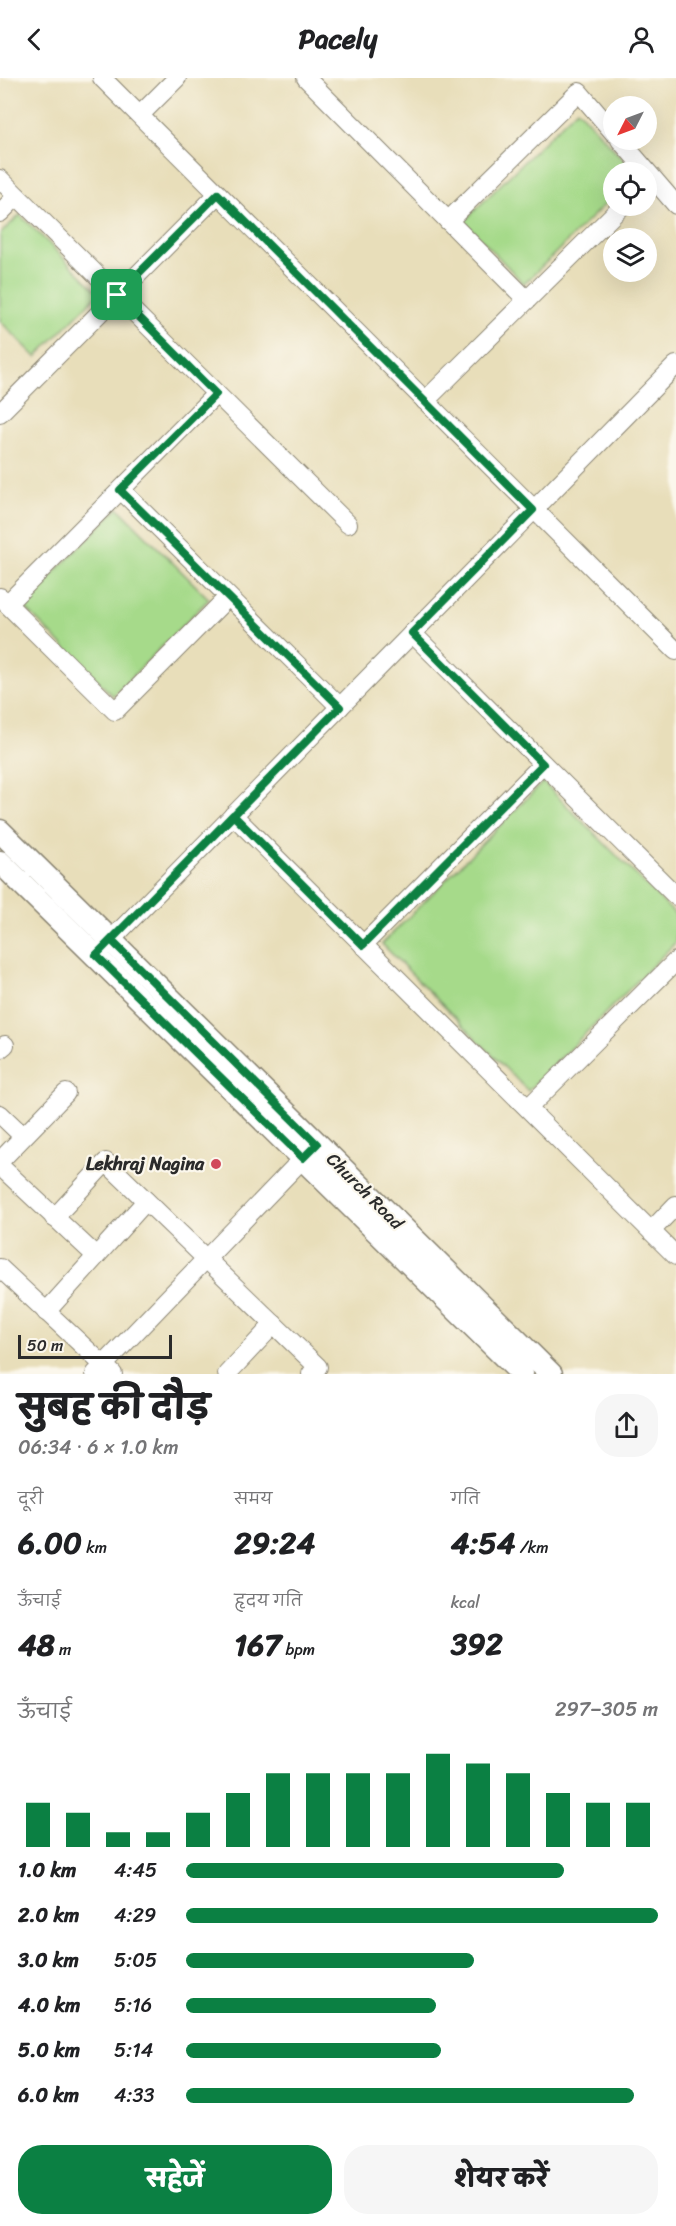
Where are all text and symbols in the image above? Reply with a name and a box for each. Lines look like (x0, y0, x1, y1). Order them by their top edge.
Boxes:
text: Pacely (299, 15, 377, 63)
icon: back (18, 23, 51, 56)
icon: person (625, 23, 658, 56)
north arrow (603, 96, 657, 150)
map controls (603, 96, 657, 282)
button: locate (603, 162, 657, 216)
button: layers (603, 228, 657, 282)
pin (91, 269, 142, 320)
icon: arrive (100, 278, 133, 311)
street label: Church Road (319, 1145, 413, 1239)
place label: Lekhraj Nagina (86, 1148, 205, 1180)
marker: Lekhraj Nagina (209, 1157, 223, 1171)
text: 50 m (27, 1331, 63, 1360)
scale bar (18, 1332, 172, 1360)
text: सुबह की दौड़ (18, 1378, 210, 1436)
button: share (595, 1394, 658, 1457)
text: 06:34 · 6 × 1.0 km (18, 1430, 179, 1465)
text: दूरी (18, 1484, 43, 1513)
text: समय (234, 1484, 272, 1513)
text: गति (451, 1484, 480, 1513)
text: 6.00 (18, 1516, 82, 1570)
text: 29:24 (234, 1516, 315, 1570)
text: 4:54 (451, 1516, 516, 1570)
text: km (82, 1533, 107, 1562)
text: /km (516, 1533, 548, 1562)
text: ऊँचाई (18, 1586, 61, 1615)
text: हृदय गति (234, 1586, 302, 1615)
text: kcal (451, 1588, 480, 1617)
text: 392 (451, 1617, 503, 1671)
text: 48 (18, 1618, 55, 1672)
text: 167 (234, 1618, 281, 1672)
text: m (55, 1635, 71, 1664)
text: bpm (281, 1635, 315, 1664)
text: 297–305 m (555, 1692, 658, 1727)
text: ऊँचाई (18, 1694, 72, 1729)
text: 1.0 km (18, 1853, 76, 1888)
text: 4:45 (114, 1853, 157, 1888)
text: 2.0 km (18, 1898, 79, 1933)
text: 4:29 (114, 1898, 156, 1933)
text: 3.0 km (18, 1943, 79, 1978)
text: 5:05 (114, 1943, 157, 1978)
text: 4.0 km (18, 1988, 80, 2023)
text: 5:16 (114, 1988, 152, 2023)
text: 5.0 km (18, 2033, 80, 2068)
text: 5:14 (114, 2033, 153, 2068)
text: 6.0 km (18, 2078, 79, 2113)
text: 4:33 (114, 2078, 155, 2113)
button: सहेजें (18, 2145, 332, 2214)
button: शेयर करें (344, 2145, 658, 2214)

